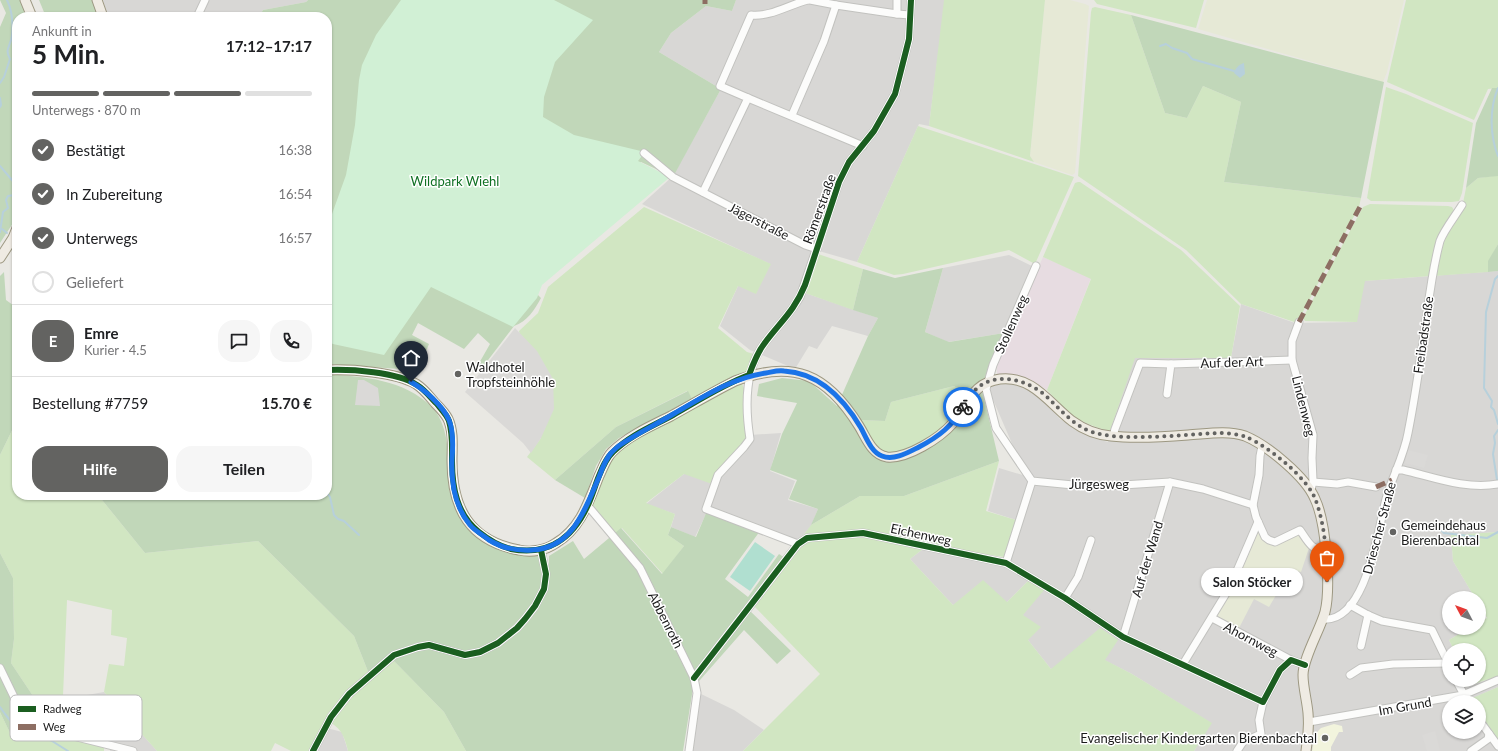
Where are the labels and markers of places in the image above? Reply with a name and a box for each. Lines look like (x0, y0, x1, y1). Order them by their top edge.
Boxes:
pin (394, 341, 428, 382)
place label: Waldhotel Tropfsteinhöhle (466, 359, 555, 390)
marker: Waldhotel Tropfsteinhöhle (453, 369, 463, 379)
place label: Gemeindehaus Bierenbachtal (1401, 517, 1486, 548)
marker: Gemeindehaus Bierenbachtal (1388, 527, 1398, 537)
pin (1310, 541, 1344, 582)
callout: Salon Stöcker (1201, 568, 1303, 596)
place label: Evangelischer Kindergarten Bierenbachtal (1080, 730, 1317, 746)
marker: Evangelischer Kindergarten Bierenbachtal (1320, 733, 1330, 743)

